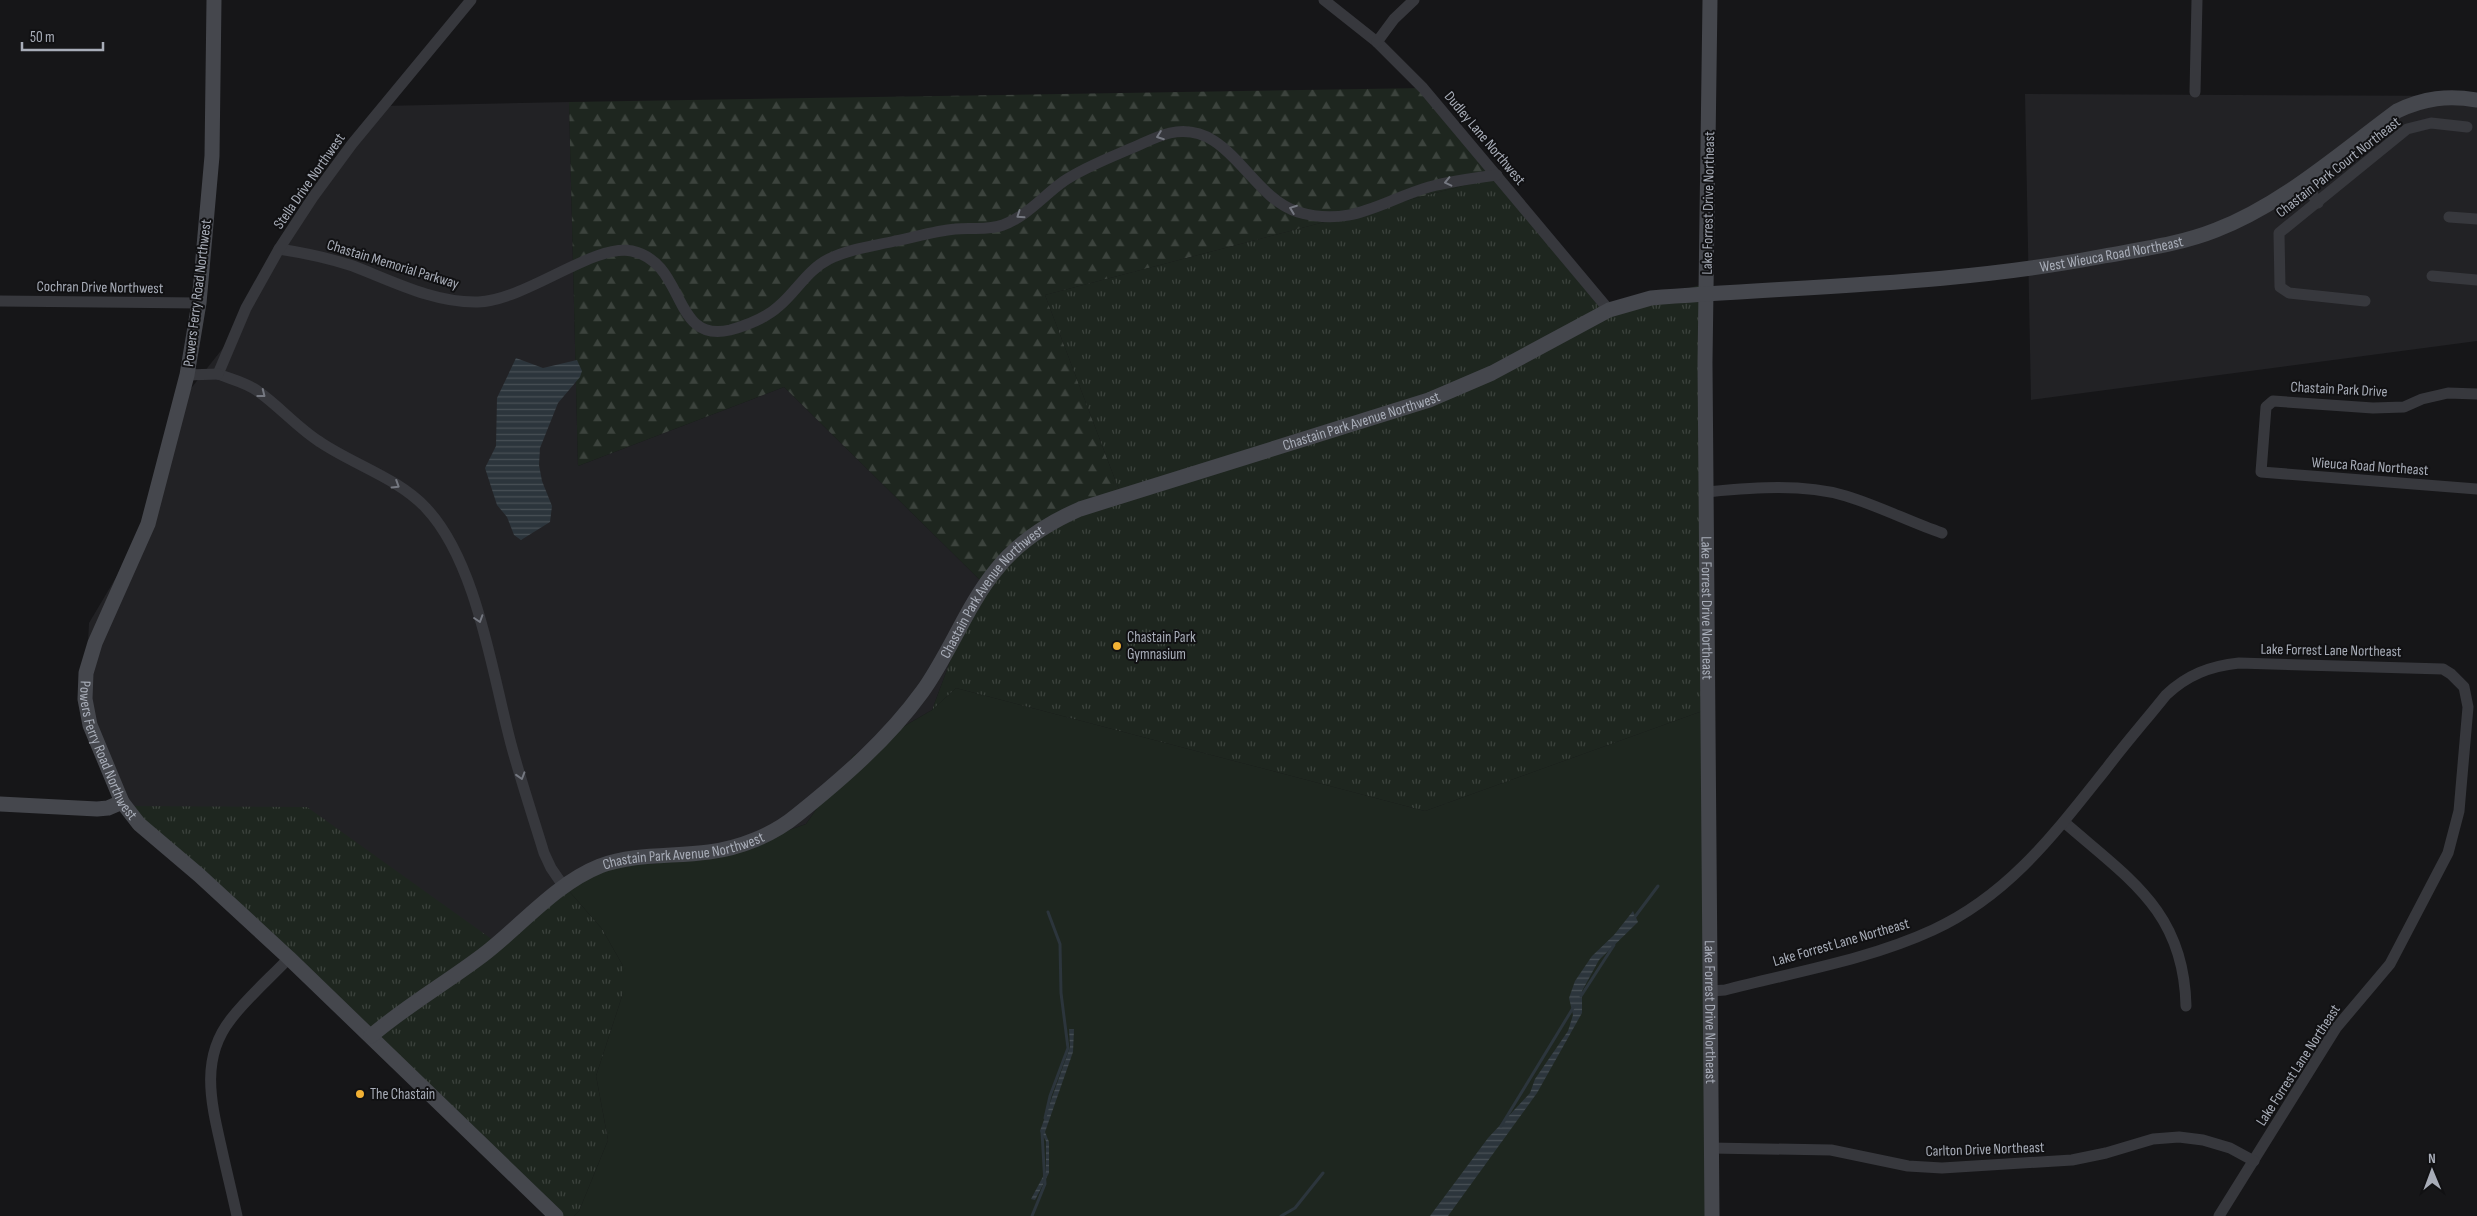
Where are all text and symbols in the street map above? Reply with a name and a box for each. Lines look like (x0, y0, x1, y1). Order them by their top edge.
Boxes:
scale bar (22, 20, 104, 52)
text: 50 m (30, 28, 55, 47)
street label: Dudley Lane Northwest (1440, 88, 1530, 189)
street label: Chastain Park Court Northeast (2272, 112, 2405, 222)
street label: Stella Drive Northwest (269, 129, 350, 233)
one-way arrow (1157, 130, 1165, 140)
street label: Lake Forrest Drive Northeast (1698, 131, 1719, 275)
one-way arrow (1444, 177, 1453, 187)
one-way arrow (1289, 205, 1298, 216)
one-way arrow (1016, 209, 1025, 218)
street label: Powers Ferry Road Northwest (179, 218, 216, 368)
street label: West Wieuca Road Northeast (2039, 232, 2186, 277)
street label: Chastain Memorial Parkway (324, 235, 461, 294)
street label: Cochran Drive Northwest (36, 277, 164, 298)
street label: Chastain Park Drive (2290, 377, 2388, 402)
street label: Chastain Park Avenue Northwest (1280, 387, 1443, 455)
one-way arrow (256, 389, 265, 398)
street label: Wieuca Road Northeast (2311, 453, 2430, 480)
one-way arrow (390, 478, 399, 488)
street label: Chastain Park Avenue Northwest (936, 521, 1048, 662)
street label: Lake Forrest Drive Northeast (1696, 536, 1717, 680)
one-way arrow (473, 614, 483, 623)
place label: Chastain Park Gymnasium (1127, 628, 1196, 664)
marker: Chastain Park Gymnasium (1111, 640, 1123, 652)
street label: Lake Forrest Lane Northeast (2260, 640, 2402, 661)
street label: Powers Ferry Road Northwest (75, 680, 142, 824)
one-way arrow (516, 771, 526, 779)
street label: Chastain Park Avenue Northwest (600, 828, 768, 874)
street label: Lake Forrest Lane Northeast (1771, 914, 1912, 971)
street label: Lake Forrest Drive Northeast (1700, 940, 1720, 1084)
street label: Lake Forrest Lane Northeast (2252, 1001, 2345, 1130)
place label: The Chastain (370, 1085, 435, 1104)
marker: The Chastain (354, 1088, 366, 1100)
street label: Carlton Drive Northeast (1925, 1138, 2045, 1161)
north arrow (2407, 1146, 2457, 1196)
text: N (2428, 1150, 2436, 1167)

